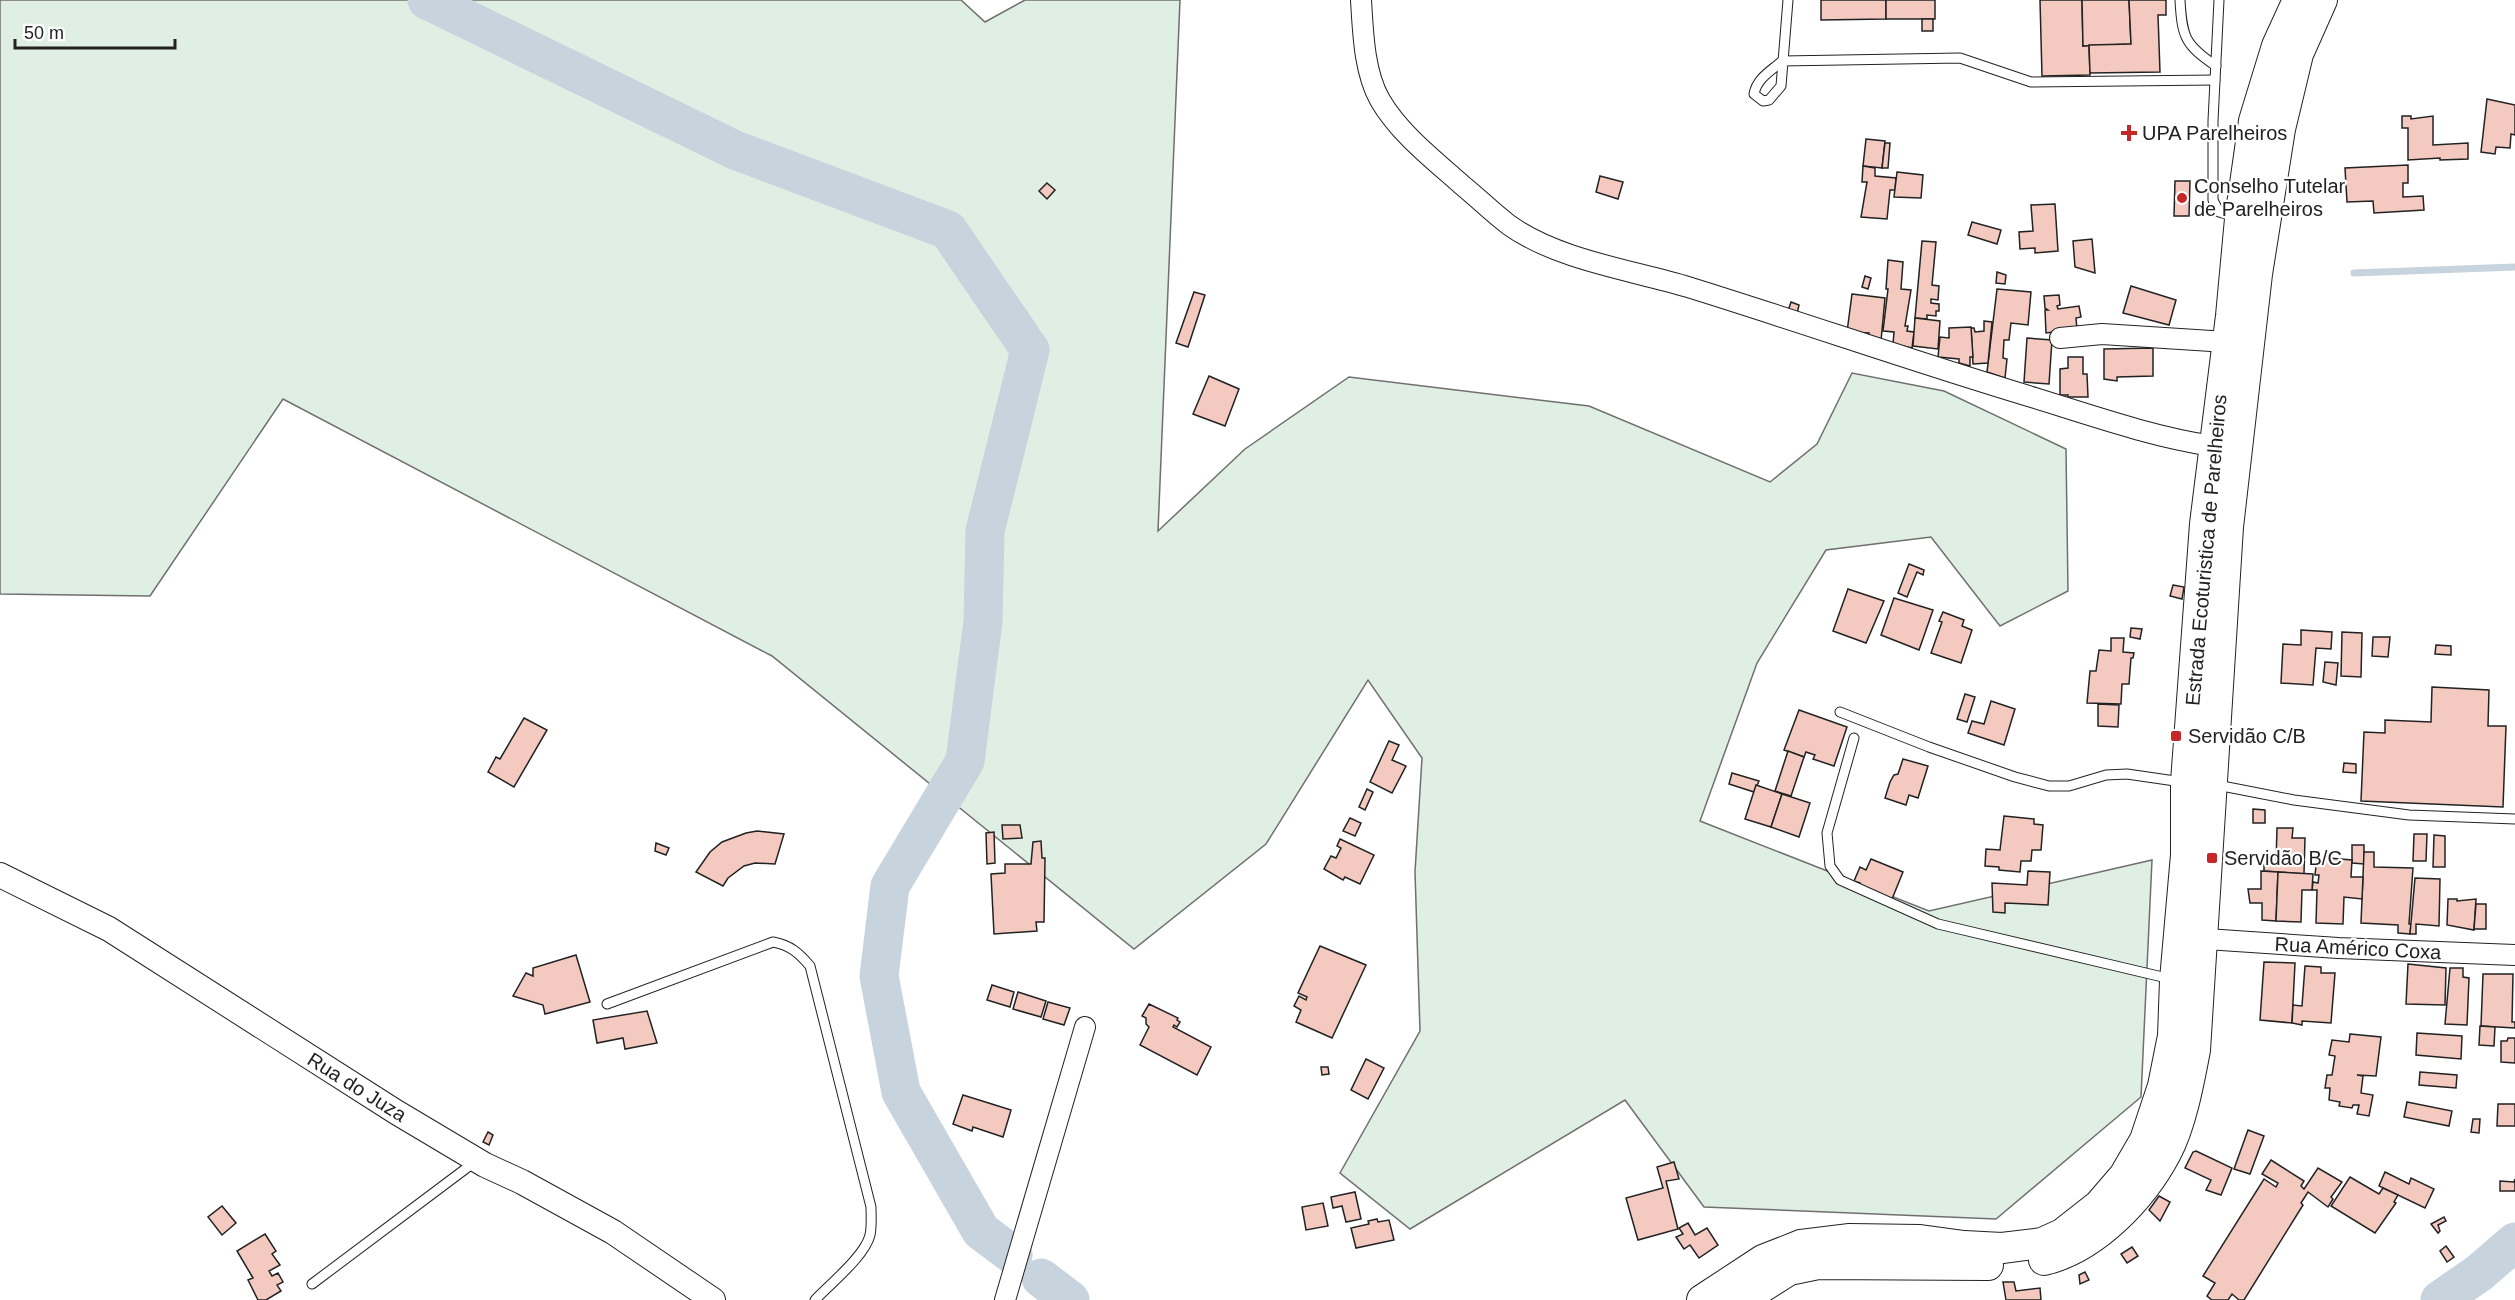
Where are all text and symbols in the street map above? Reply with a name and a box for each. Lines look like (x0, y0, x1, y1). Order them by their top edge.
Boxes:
scale bar (15, 12, 176, 50)
text: 50 m (24, 23, 64, 43)
place label: UPA Parelheiros (2142, 122, 2287, 144)
marker: UPA Parelheiros (2120, 124, 2138, 142)
place label: Conselho Tutelar de Parelheiros (2194, 175, 2346, 220)
marker: Conselho Tutelar de Parelheiros (2175, 191, 2189, 205)
street label: Estrada Ecoturistica de Parelheiros (2181, 393, 2231, 707)
place label: Servidão C/B (2188, 725, 2306, 747)
marker: Servidão C/B (2169, 729, 2183, 743)
place label: Servidão B/C (2224, 847, 2342, 869)
marker: Servidão B/C (2205, 851, 2219, 865)
street label: Rua Américo Coxa (2274, 933, 2443, 963)
street label: Rua do Juza (304, 1048, 411, 1127)

